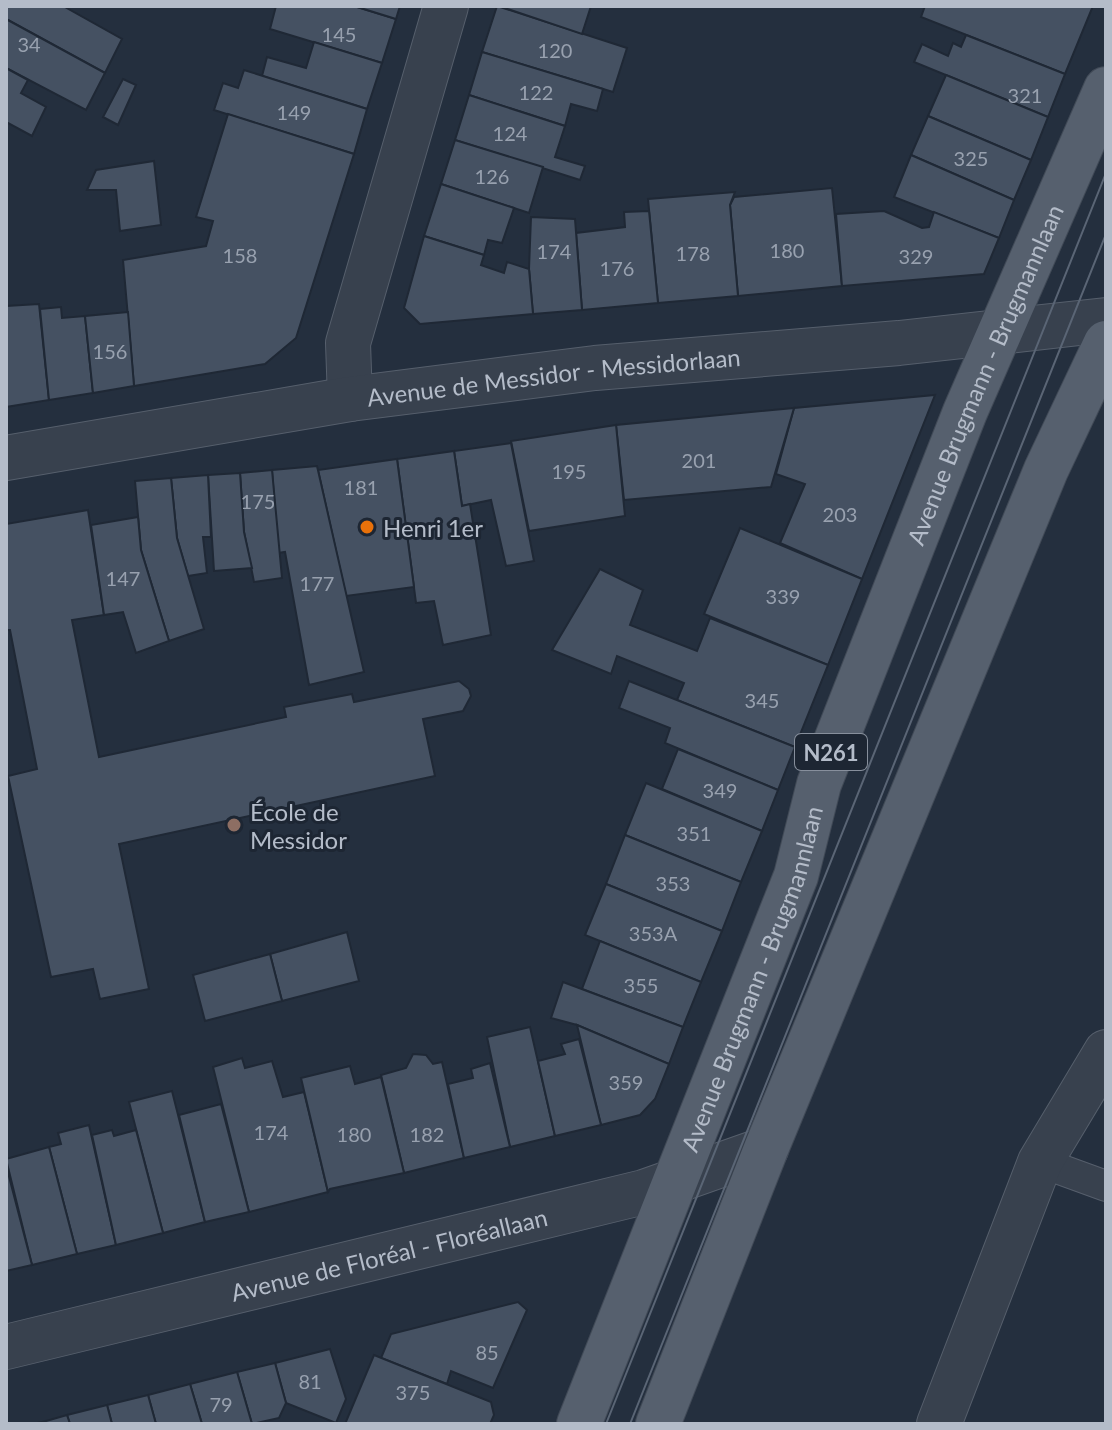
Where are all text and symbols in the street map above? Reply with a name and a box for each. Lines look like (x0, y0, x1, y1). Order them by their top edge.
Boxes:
house number: 145 (322, 22, 356, 46)
house number: 34 (17, 32, 41, 56)
house number: 120 (538, 38, 572, 62)
house number: 122 (519, 80, 553, 104)
house number: 321 (1008, 83, 1042, 107)
house number: 149 (277, 100, 311, 124)
house number: 124 (493, 121, 528, 145)
house number: 325 (954, 146, 988, 170)
house number: 126 (475, 164, 509, 188)
street label: Avenue Brugmann - Brugmannlaan (900, 200, 1068, 549)
house number: 180 (770, 238, 804, 262)
house number: 174 (537, 239, 572, 263)
house number: 178 (676, 241, 710, 265)
house number: 158 (223, 243, 257, 267)
house number: 329 (899, 244, 933, 268)
house number: 176 (600, 256, 634, 280)
house number: 156 (93, 339, 127, 363)
street label: Avenue de Messidor - Messidorlaan (365, 342, 742, 411)
house number: 201 (682, 448, 716, 472)
house number: 195 (552, 459, 586, 483)
house number: 181 (344, 475, 378, 499)
house number: 175 (241, 489, 275, 513)
house number: 203 (823, 502, 857, 526)
place label: Henri 1er (383, 513, 483, 542)
marker: Henri 1er (358, 518, 376, 536)
house number: 147 (106, 566, 140, 590)
house number: 177 (300, 571, 334, 595)
house number: 339 (766, 584, 800, 608)
house number: 345 (745, 688, 779, 712)
road number: N261 (795, 734, 867, 770)
house number: 349 (703, 778, 737, 802)
place label: École de Messidor (250, 797, 347, 854)
street label: Avenue Brugmann - Brugmannlaan (674, 803, 828, 1155)
marker: École de Messidor (225, 816, 243, 834)
house number: 351 (677, 821, 711, 845)
house number: 353 (656, 871, 690, 895)
house number: 353A (629, 921, 678, 945)
house number: 355 (624, 973, 658, 997)
house number: 359 (609, 1070, 643, 1094)
house number: 174 (254, 1120, 289, 1144)
house number: 180 (337, 1122, 371, 1146)
house number: 182 (410, 1122, 444, 1146)
street label: Avenue de Floréal - Floréallaan (228, 1202, 550, 1306)
house number: 85 (475, 1340, 499, 1364)
house number: 81 (298, 1369, 322, 1393)
house number: 375 (396, 1380, 430, 1404)
house number: 79 (209, 1392, 233, 1416)

